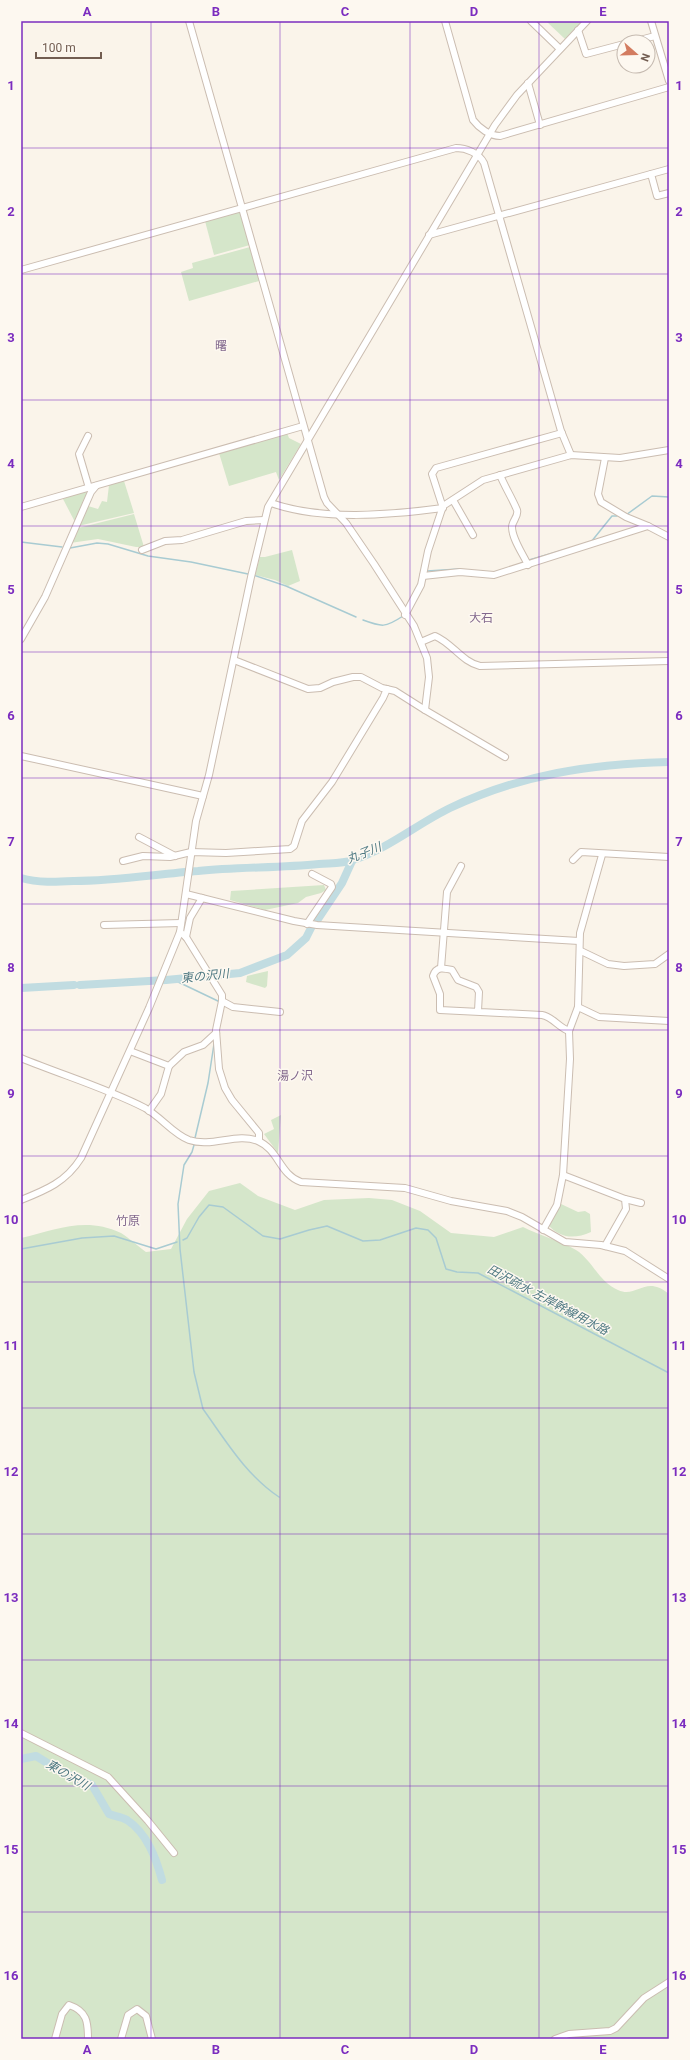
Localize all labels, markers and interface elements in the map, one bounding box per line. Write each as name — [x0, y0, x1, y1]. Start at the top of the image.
text: A — [83, 4, 92, 19]
text: B — [212, 4, 220, 19]
text: C — [341, 4, 350, 19]
text: D — [470, 4, 478, 19]
text: E — [599, 4, 607, 19]
scale bar — [36, 34, 101, 60]
north arrow — [616, 34, 656, 74]
text: 100 m — [42, 41, 76, 55]
text: N — [637, 51, 652, 63]
text: 1 — [7, 78, 15, 93]
text: 1 — [675, 78, 683, 93]
text: 2 — [7, 204, 15, 219]
text: 2 — [675, 204, 683, 219]
text: 3 — [7, 330, 15, 345]
text: 3 — [675, 330, 683, 345]
district label: 曙 — [215, 339, 227, 353]
text: 4 — [7, 456, 15, 471]
text: 4 — [675, 456, 683, 471]
text: 5 — [7, 582, 15, 597]
text: 5 — [675, 582, 683, 597]
district label: 大石 — [469, 611, 493, 625]
text: 6 — [7, 708, 15, 723]
text: 6 — [675, 708, 683, 723]
text: 7 — [7, 834, 15, 849]
text: 7 — [675, 834, 683, 849]
water label: 丸子川 — [345, 839, 385, 866]
text: 8 — [7, 960, 15, 975]
text: 8 — [675, 960, 683, 975]
water label: 東の沢川 — [180, 966, 232, 985]
district label: 湯ノ沢 — [277, 1069, 313, 1083]
text: 9 — [7, 1086, 15, 1101]
text: 9 — [675, 1086, 683, 1101]
text: 10 — [4, 1212, 18, 1227]
text: 10 — [672, 1212, 686, 1227]
district label: 竹原 — [116, 1214, 140, 1228]
water label: 田沢疏水 左岸幹線用水路 — [485, 1262, 612, 1338]
text: 11 — [4, 1338, 18, 1353]
text: 11 — [672, 1338, 686, 1353]
text: 12 — [4, 1464, 18, 1479]
text: 12 — [672, 1464, 686, 1479]
text: 13 — [4, 1590, 18, 1605]
text: 13 — [672, 1590, 686, 1605]
text: 14 — [4, 1716, 19, 1731]
text: 14 — [672, 1716, 687, 1731]
water label: 東の沢川 — [44, 1757, 94, 1794]
text: 15 — [4, 1842, 18, 1857]
text: 15 — [672, 1842, 686, 1857]
text: 16 — [4, 1968, 19, 1983]
text: 16 — [672, 1968, 687, 1983]
text: A — [83, 2042, 92, 2057]
text: B — [212, 2042, 220, 2057]
text: C — [341, 2042, 350, 2057]
text: D — [470, 2042, 478, 2057]
text: E — [599, 2042, 607, 2057]

